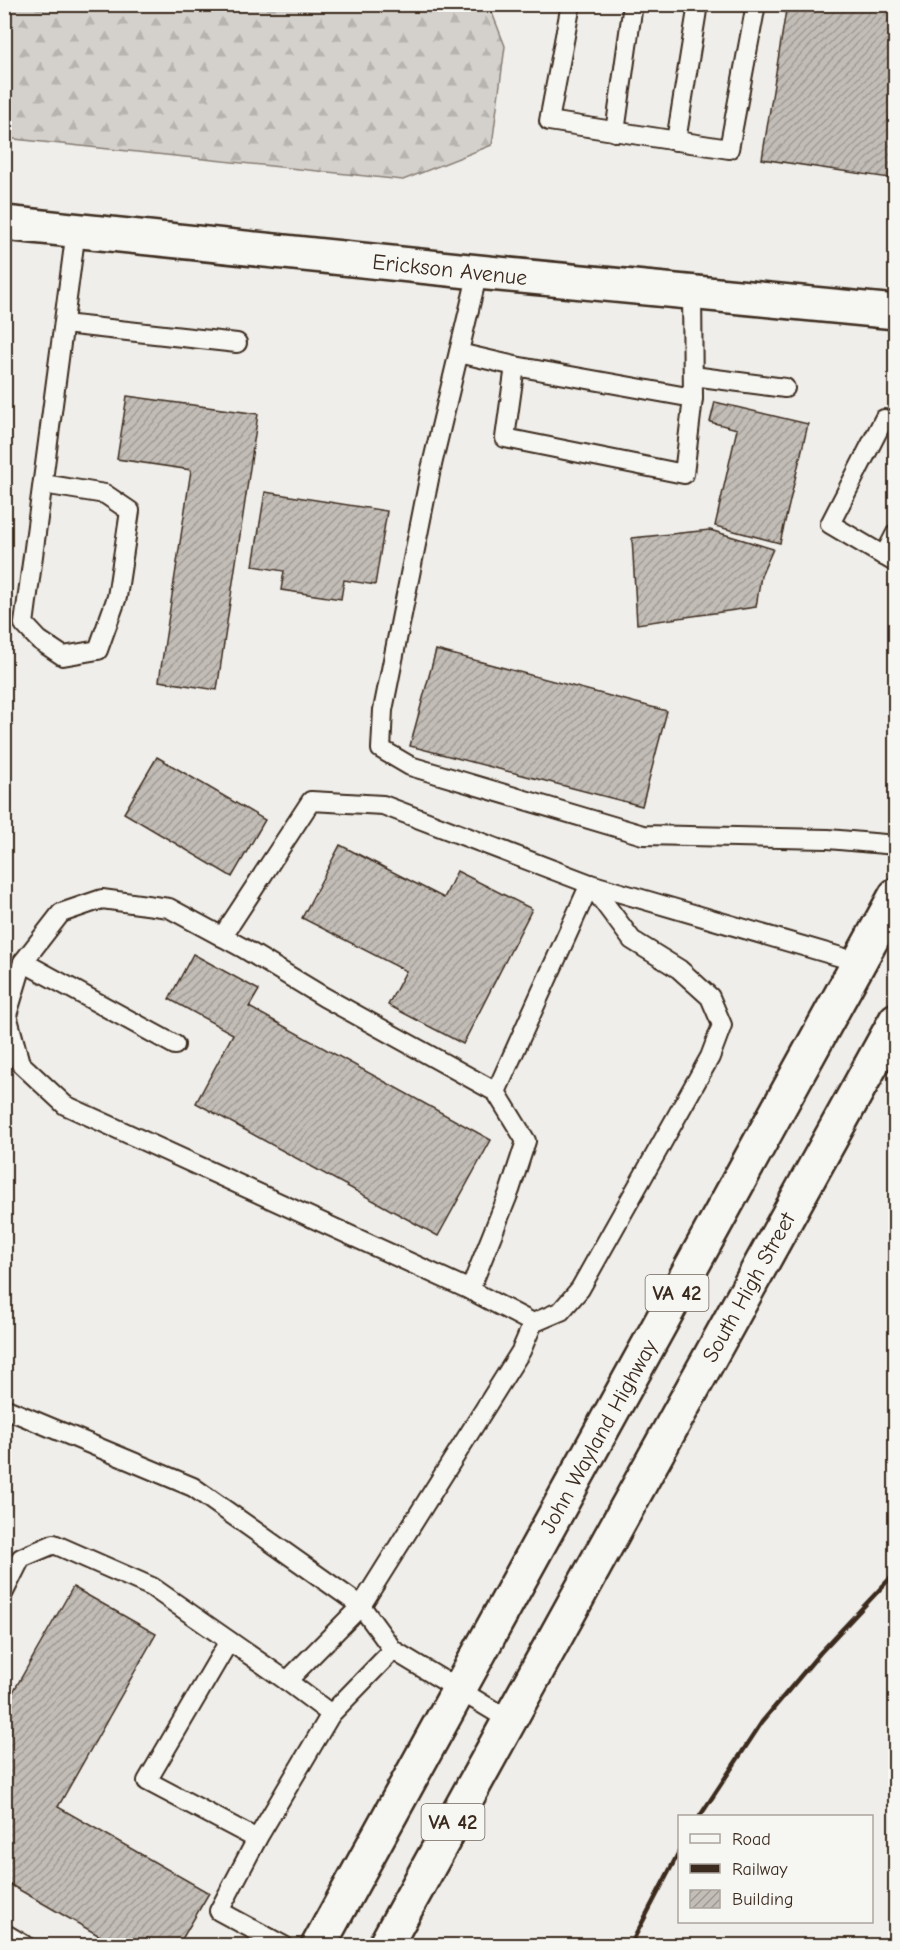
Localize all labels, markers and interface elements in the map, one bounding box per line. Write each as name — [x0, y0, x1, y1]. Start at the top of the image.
street label: Erickson Avenue — [371, 249, 529, 291]
street label: South High Street — [697, 1207, 801, 1367]
road number: VA 42 — [646, 1275, 708, 1311]
street label: John Wayland Highway — [535, 1335, 663, 1538]
road number: VA 42 — [422, 1804, 484, 1840]
legend — [678, 1815, 873, 1923]
text: Road — [732, 1829, 771, 1850]
text: Railway — [732, 1859, 789, 1880]
text: Building — [732, 1889, 794, 1910]

